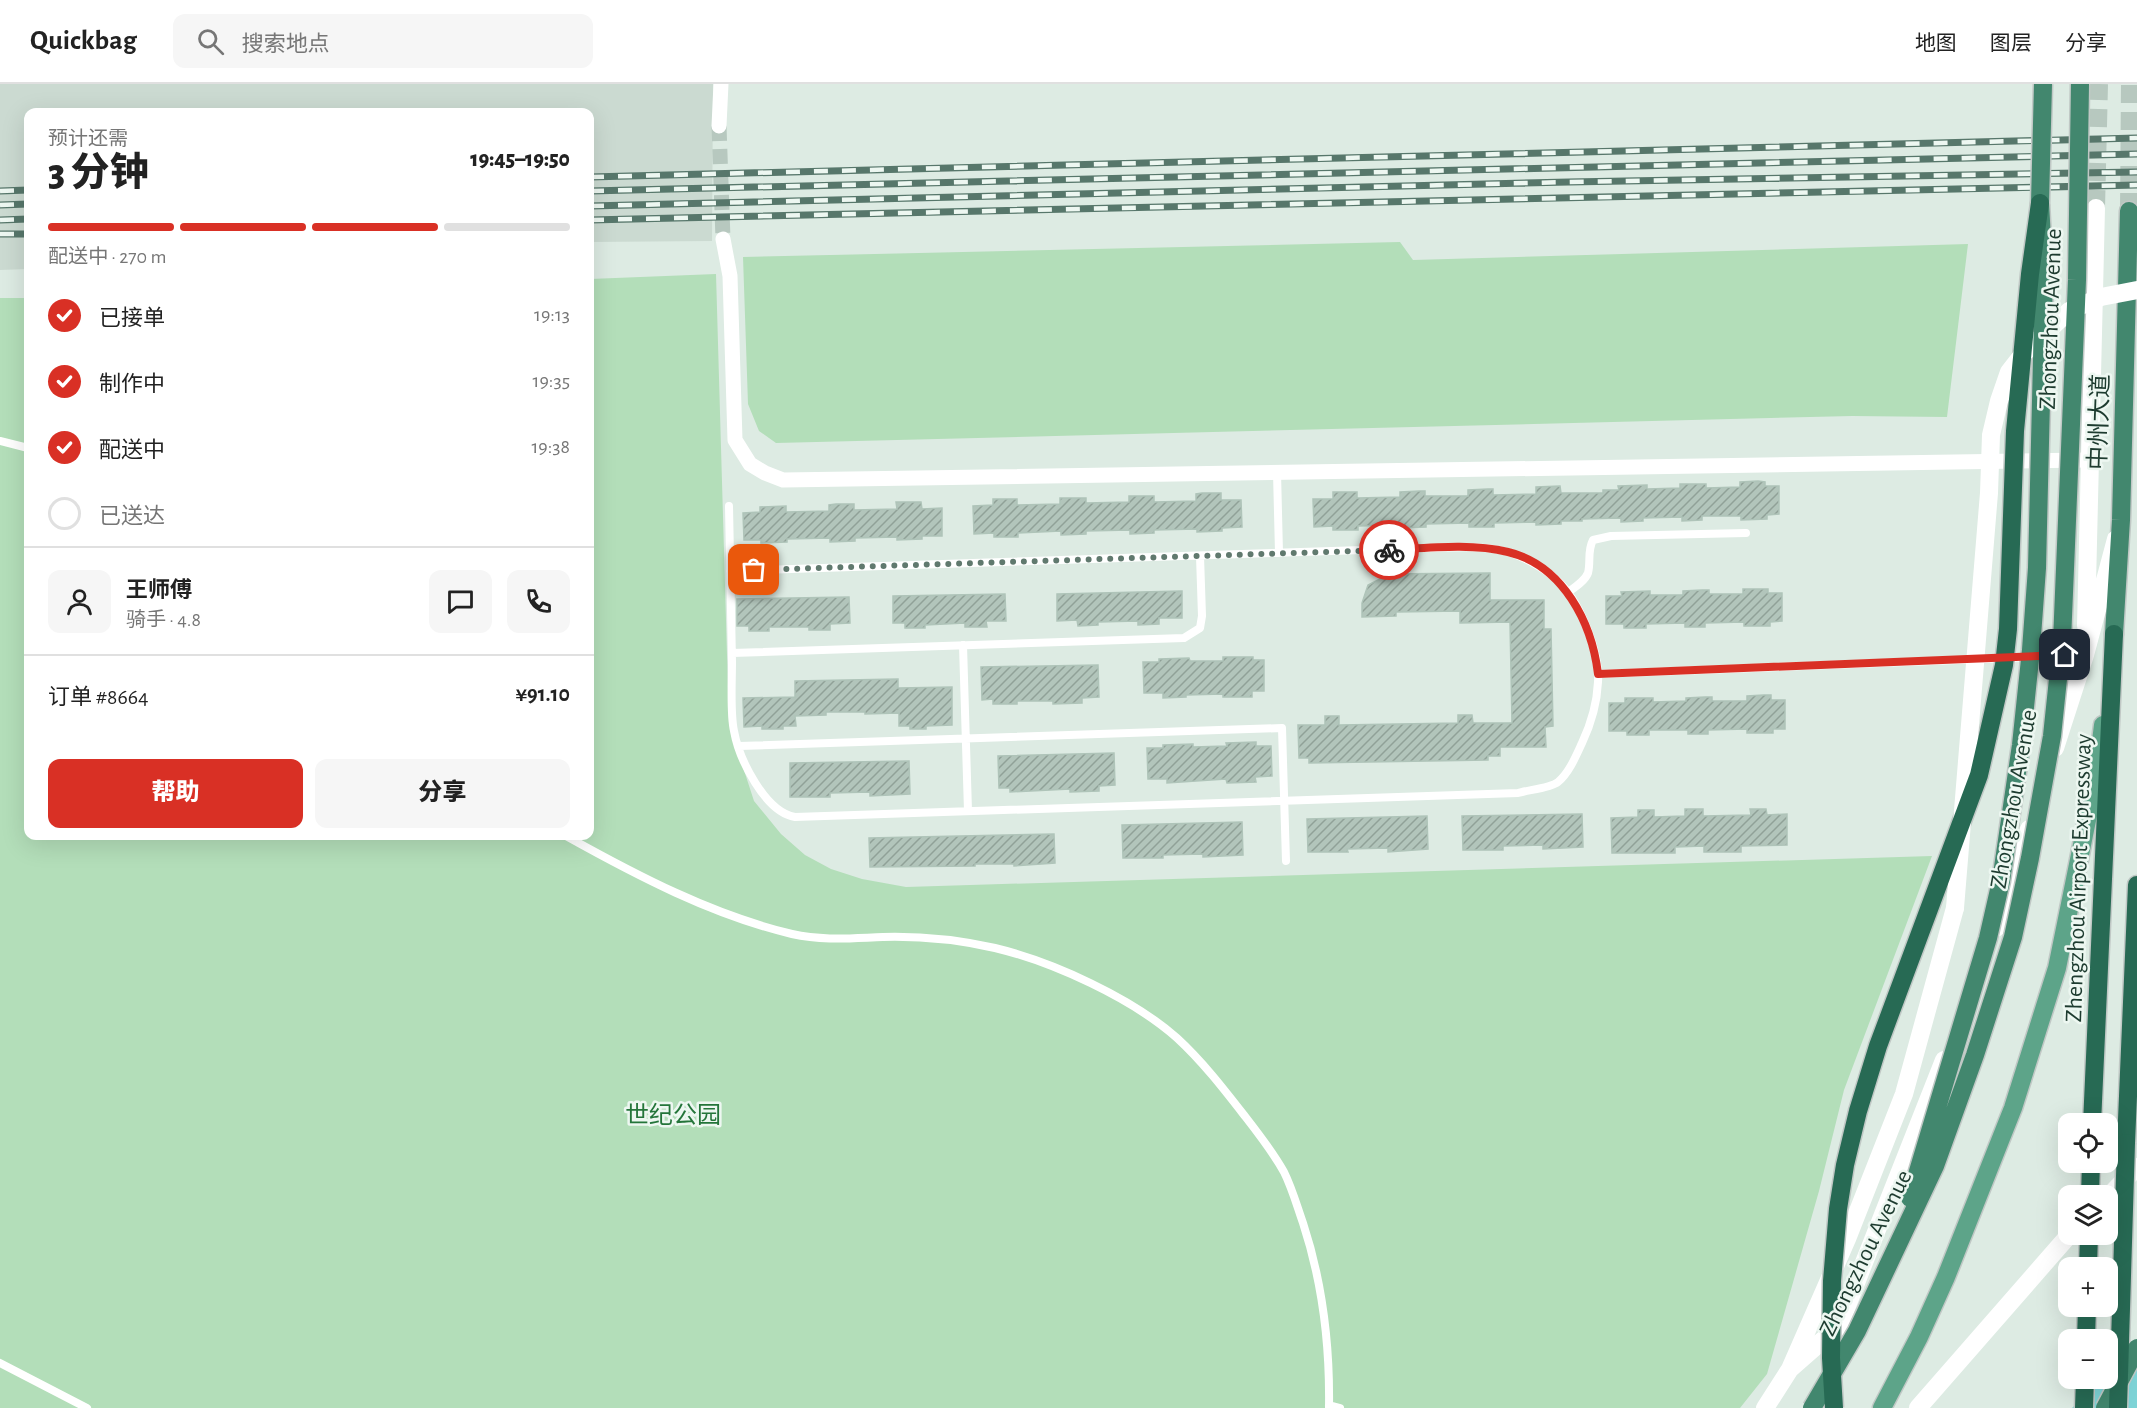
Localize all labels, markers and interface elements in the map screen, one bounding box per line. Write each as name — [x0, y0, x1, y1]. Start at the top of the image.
search box — [173, 14, 593, 68]
icon: search — [194, 25, 227, 58]
text: Quickbag — [30, 27, 137, 55]
text: 搜索地点 — [242, 33, 330, 55]
text: 地图 — [1915, 33, 1957, 54]
text: 图层 — [1990, 33, 2032, 54]
text: 分享 — [2065, 33, 2107, 54]
text: 预计还需 — [48, 129, 128, 149]
text: 19:45–19:50 — [470, 148, 570, 170]
text: 3 分钟 — [48, 154, 149, 193]
street label: Zhongzhou Avenue — [2036, 228, 2066, 410]
text: 配送中 · 270 m — [48, 247, 166, 267]
icon: check — [48, 299, 81, 332]
text: 19:13 — [534, 305, 570, 325]
text: 已接单 — [99, 307, 165, 329]
icon: check — [48, 365, 81, 398]
text: 19:35 — [533, 371, 570, 391]
text: 制作中 — [99, 373, 165, 395]
street label: 中州大道 — [2084, 374, 2114, 470]
icon: check — [48, 431, 81, 464]
text: 19:38 — [531, 437, 570, 457]
text: 配送中 — [99, 439, 165, 461]
text: 已送达 — [99, 505, 165, 527]
courier — [1359, 520, 1419, 580]
icon: bike — [1373, 534, 1406, 567]
pin — [728, 544, 779, 595]
icon: bag — [737, 553, 770, 586]
button: person — [48, 570, 111, 633]
button: chat — [429, 570, 492, 633]
button: phone — [507, 570, 570, 633]
text: 王师傅 — [126, 579, 192, 601]
text: 骑手 · 4.8 — [126, 610, 201, 630]
pin — [2039, 629, 2090, 680]
icon: home — [2048, 638, 2081, 671]
text: ¥91.10 — [515, 683, 570, 705]
text: 订单 #8664 — [48, 686, 149, 708]
street label: Zhongzhou Avenue — [1986, 708, 2042, 890]
street label: Zhengzhou Airport Expressway — [2062, 733, 2096, 1023]
button: 帮助 — [48, 759, 303, 828]
button: 分享 — [315, 759, 570, 828]
park label: 世纪公园 — [625, 1102, 721, 1128]
map controls — [2058, 1113, 2118, 1389]
button: locate — [2058, 1113, 2118, 1173]
street label: Zhongzhou Avenue — [1816, 1166, 1916, 1340]
button: layers — [2058, 1185, 2118, 1245]
button: + — [2058, 1257, 2118, 1317]
button: − — [2058, 1329, 2118, 1389]

